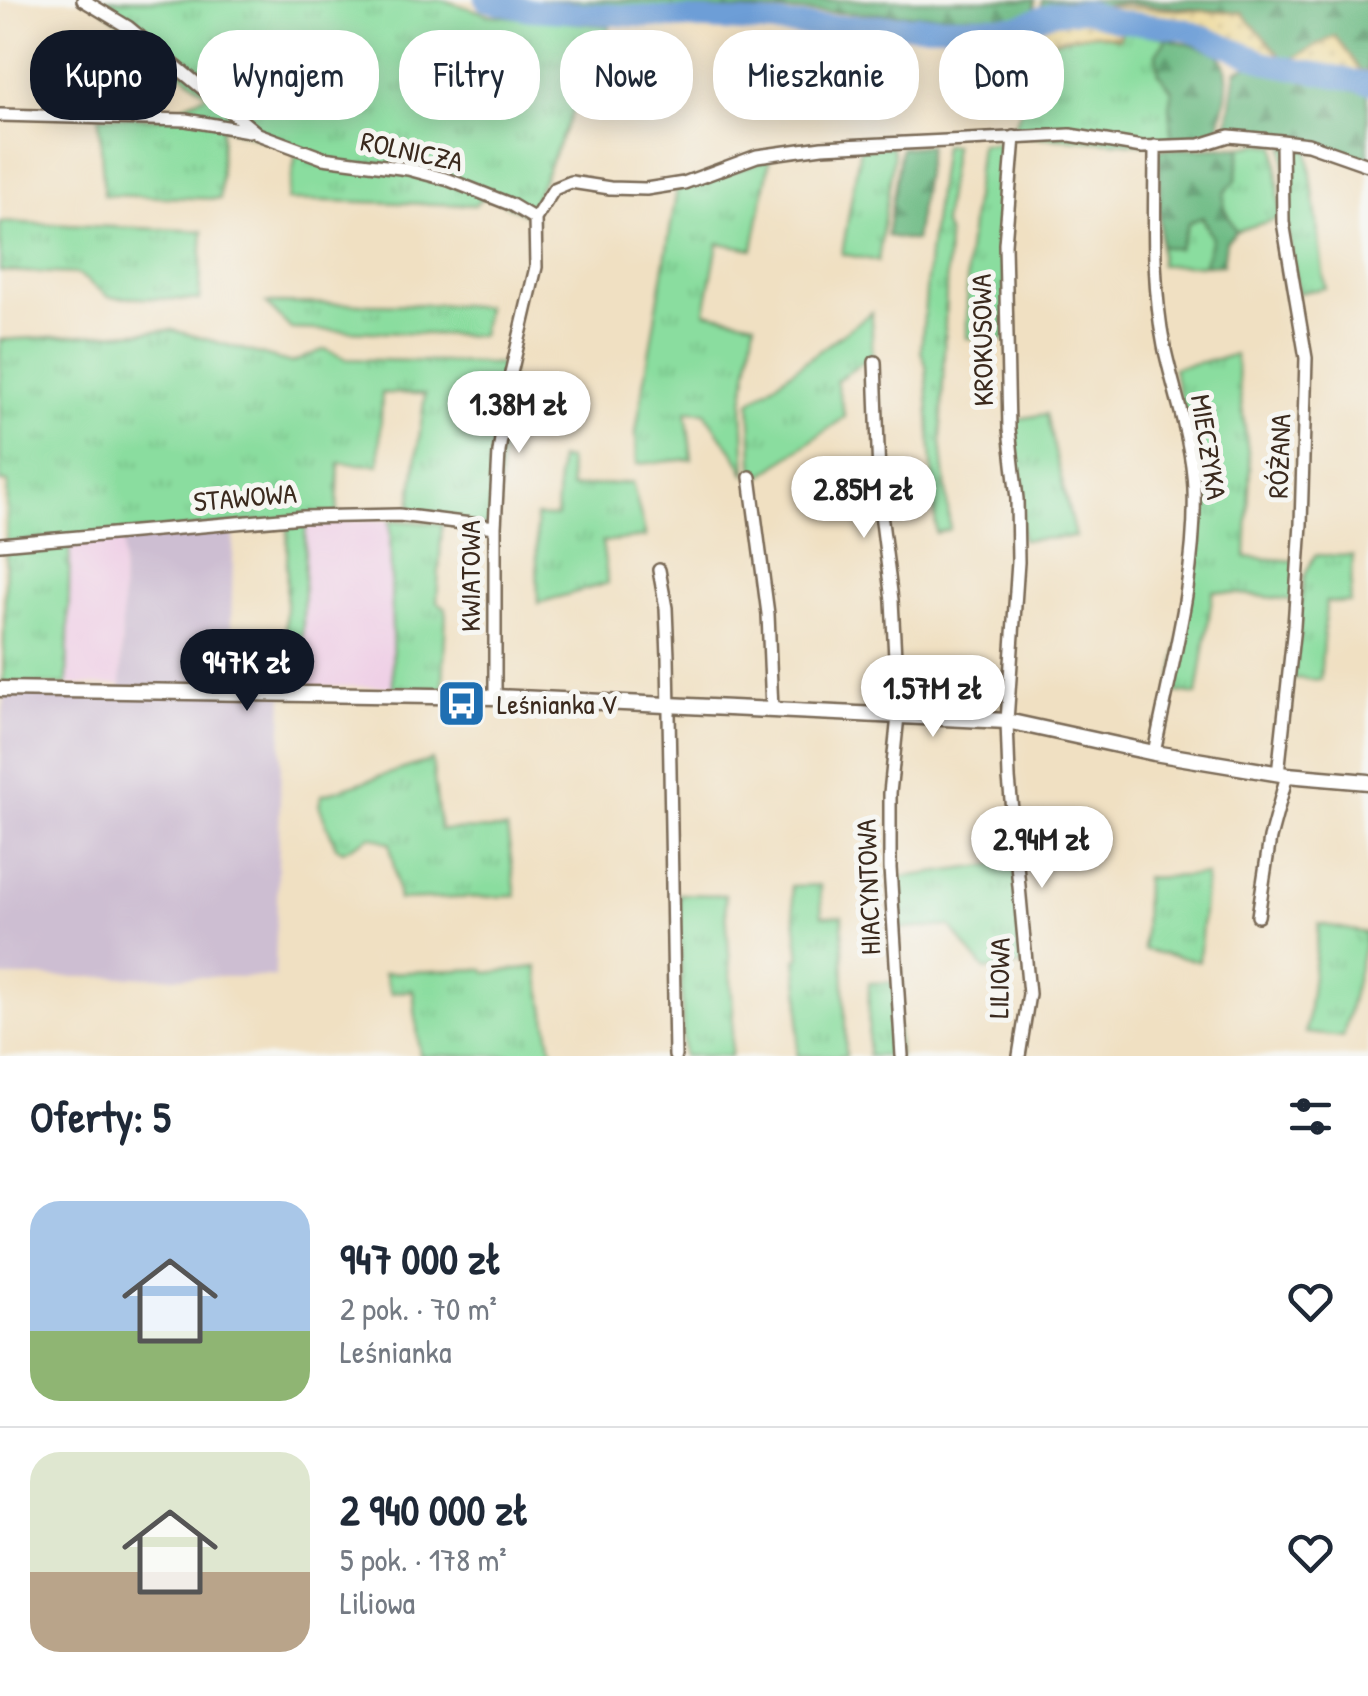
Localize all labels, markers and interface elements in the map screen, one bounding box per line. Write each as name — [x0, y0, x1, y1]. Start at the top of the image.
chip: Kupno — [30, 30, 177, 120]
chip: Wynajem — [197, 30, 379, 120]
chip: Filtry — [399, 30, 540, 120]
chip: Nowe — [560, 30, 693, 120]
chip: Mieszkanie — [713, 30, 919, 120]
chip: Dom — [939, 30, 1064, 120]
street label: ROLNICZA — [357, 122, 467, 180]
street label: KROKUSOWA — [962, 273, 1002, 406]
pin: 1.38M zł — [416, 371, 622, 456]
text: 1.38M zł — [470, 382, 568, 425]
street label: MIECZYKA — [1182, 392, 1236, 503]
street label: RÓŻANA — [1259, 413, 1299, 499]
pin: 2.85M zł — [761, 456, 967, 541]
text: 2.85M zł — [813, 467, 915, 510]
street label: STAWOWA — [192, 474, 298, 520]
street label: KWIATOWA — [451, 520, 489, 632]
pin: 947K zł — [155, 629, 339, 714]
text: 947K zł — [202, 640, 292, 683]
pin: 1.57M zł — [830, 655, 1036, 740]
text: 1.57M zł — [883, 666, 983, 709]
bus stop icon: Leśnianka V — [436, 678, 488, 730]
place label: Leśnianka V — [497, 685, 617, 723]
pin: 2.94M zł — [939, 806, 1145, 891]
text: 2.94M zł — [993, 817, 1091, 860]
street label: HIACYNTOWA — [847, 818, 889, 955]
street label: LILIOWA — [979, 937, 1019, 1019]
text: Oferty: 5 — [30, 1088, 171, 1145]
icon: filters — [1283, 1089, 1338, 1144]
text: 947 000 zł — [340, 1230, 502, 1287]
icon: home — [110, 1241, 230, 1361]
icon: heart — [1283, 1274, 1338, 1329]
text: 2 pok. · 70 m² — [340, 1287, 497, 1330]
text: Leśnianka — [340, 1330, 451, 1373]
text: 2 940 000 zł — [340, 1481, 529, 1538]
icon: home — [110, 1492, 230, 1612]
icon: heart — [1283, 1525, 1338, 1580]
text: 5 pok. · 178 m² — [340, 1538, 507, 1581]
text: Liliowa — [340, 1581, 415, 1624]

